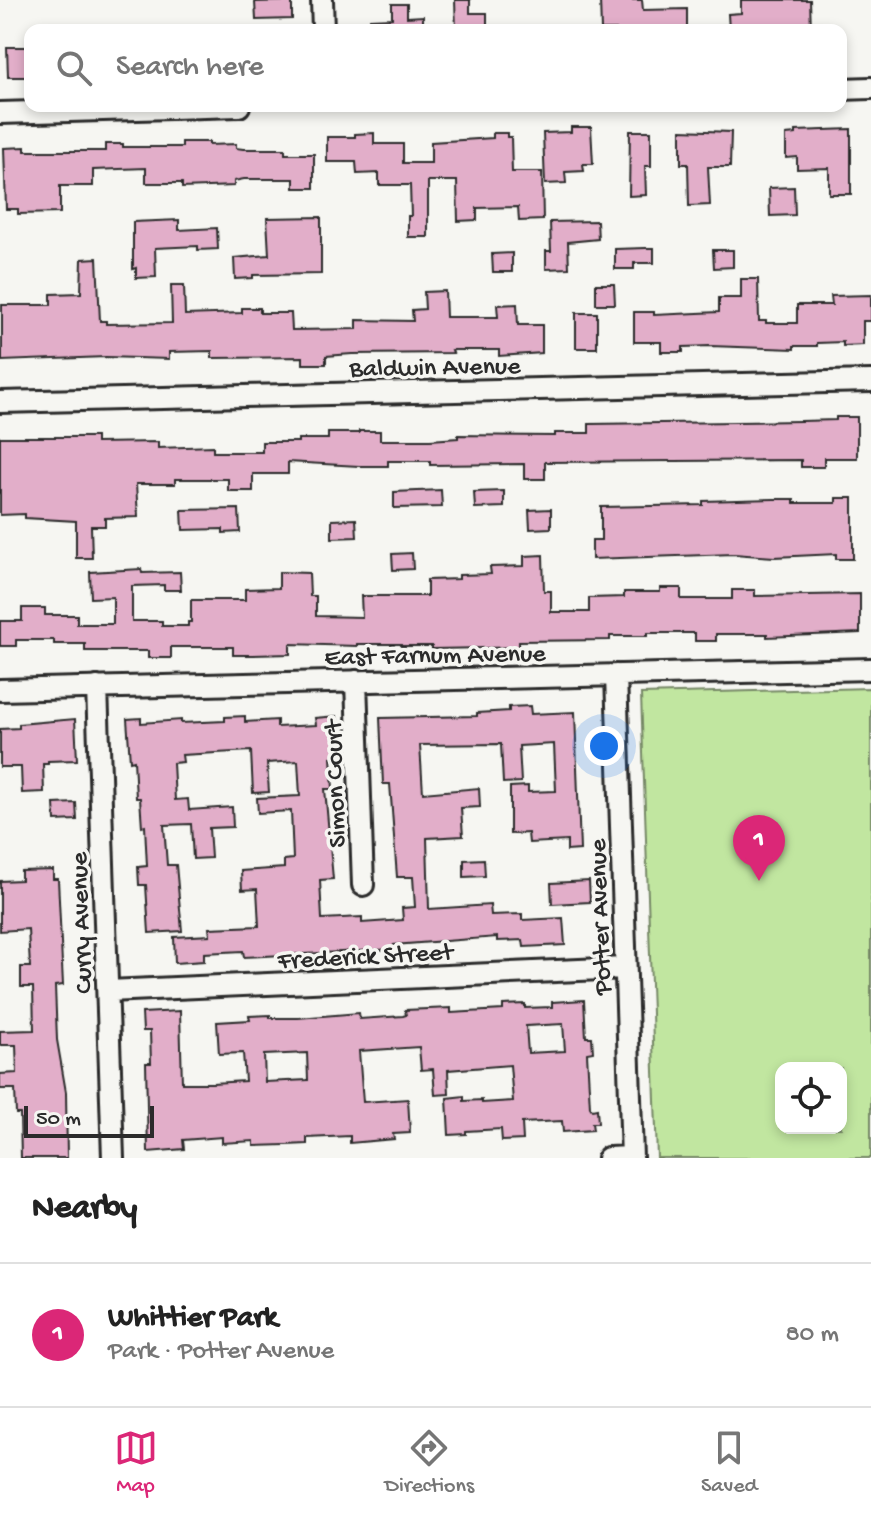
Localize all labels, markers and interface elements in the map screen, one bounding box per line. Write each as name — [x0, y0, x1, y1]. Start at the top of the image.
search box — [24, 24, 847, 112]
icon: search — [52, 46, 96, 90]
text: Search here — [116, 51, 264, 86]
street label: Baldwin Avenue — [348, 352, 522, 387]
street label: East Farnum Avenue — [324, 640, 547, 675]
street label: Simon Court — [320, 717, 355, 848]
your location — [584, 726, 624, 766]
pin: 1 — [733, 815, 785, 881]
street label: Potter Avenue — [584, 838, 621, 996]
street label: Curry Avenue — [66, 851, 101, 994]
street label: Frederick Street — [276, 938, 456, 979]
map controls — [775, 1062, 847, 1134]
button: locate — [775, 1062, 847, 1134]
scale bar — [24, 1102, 154, 1138]
text: 50 m — [36, 1107, 81, 1133]
text: Nearby — [32, 1190, 137, 1230]
text: Whittier Park — [108, 1302, 278, 1337]
text: 1 — [53, 1320, 63, 1351]
text: 80 m — [785, 1320, 839, 1351]
text: Park · Potter Avenue — [108, 1337, 334, 1368]
tab: Map — [114, 1426, 158, 1500]
tab: Directions — [385, 1426, 474, 1500]
tab: Saved — [701, 1426, 757, 1500]

